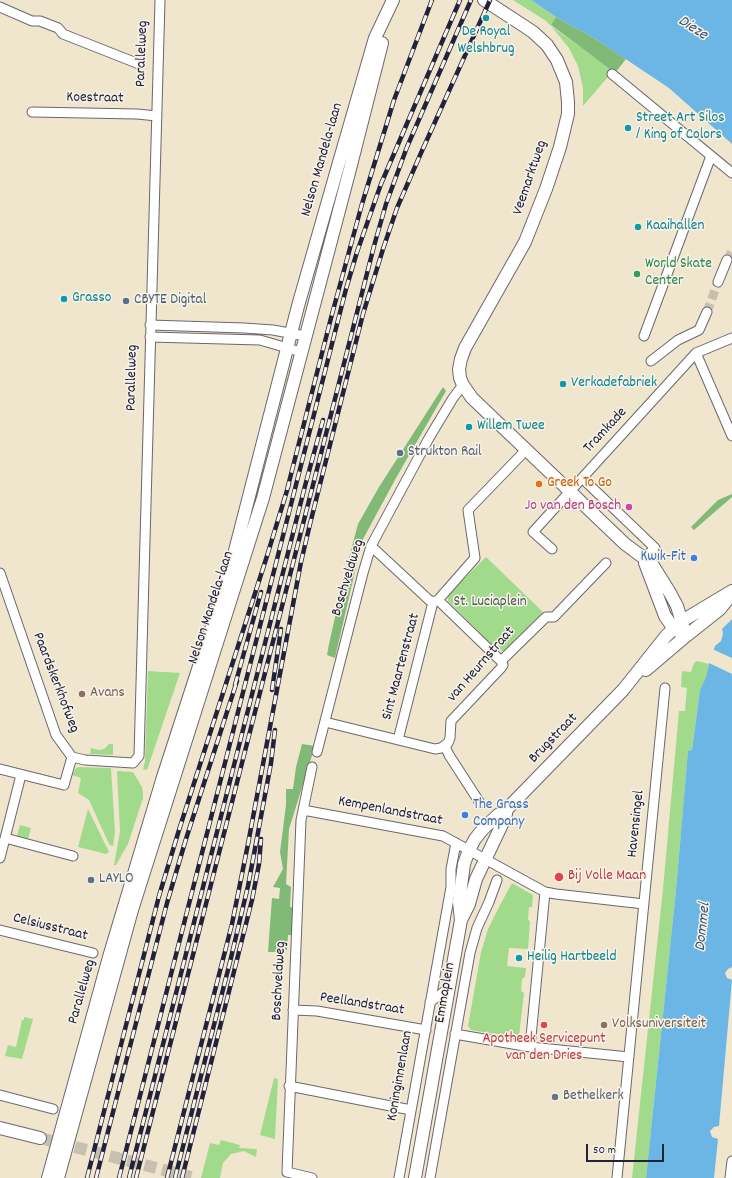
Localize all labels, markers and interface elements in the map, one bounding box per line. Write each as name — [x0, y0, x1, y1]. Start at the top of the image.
water label: Dieze — [674, 12, 710, 46]
marker: De Royal Welshbrug — [481, 13, 491, 23]
street label: Parallelweg — [133, 20, 153, 88]
place label: De Royal Welshbrug — [457, 24, 515, 59]
street label: Koestraat — [66, 90, 124, 108]
street label: Nelson Mandela-laan — [298, 101, 348, 219]
place label: Street Art Silos / King of Colors — [636, 110, 725, 145]
marker: Street Art Silos / King of Colors — [623, 123, 633, 133]
street label: Veemarktweg — [510, 138, 552, 218]
place label: Kaaihallen — [646, 218, 704, 236]
marker: Kaaihallen — [633, 222, 643, 232]
place label: World Skate Center — [645, 256, 712, 291]
marker: World Skate Center — [632, 269, 642, 279]
place label: Grasso — [72, 290, 111, 308]
place label: CBYTE Digital — [134, 292, 206, 310]
marker: Grasso — [59, 294, 69, 304]
marker: CBYTE Digital — [121, 296, 131, 306]
street label: Parallelweg — [123, 345, 143, 411]
place label: Verkadefabriek — [571, 375, 657, 393]
marker: Verkadefabriek — [558, 379, 568, 389]
street label: Tramkade — [580, 404, 632, 458]
place label: Willem Twee — [477, 418, 545, 436]
marker: Willem Twee — [464, 422, 474, 432]
place label: Strukton Rail — [408, 444, 482, 462]
marker: Strukton Rail — [395, 448, 405, 458]
place label: Greek To Go — [547, 475, 612, 493]
marker: Greek To Go — [534, 479, 544, 489]
place label: Jo van den Bosch — [525, 498, 621, 516]
marker: Jo van den Bosch — [624, 502, 634, 512]
street label: Boschveldweg — [329, 537, 369, 619]
street label: Nelson Mandela-laan — [185, 549, 239, 667]
place label: Kwik-Fit — [640, 549, 686, 567]
marker: Kwik-Fit — [689, 553, 699, 563]
park label: St. Luciaplein — [453, 594, 527, 612]
street label: Sint Maartenstraat — [379, 612, 425, 722]
street label: van Heurnstraat — [444, 624, 520, 706]
street label: Paardskerkhofweg — [28, 630, 82, 736]
place label: Avans — [90, 685, 125, 703]
marker: Avans — [77, 689, 87, 699]
street label: Brugstraat — [526, 710, 582, 768]
street label: Havensingel — [625, 790, 649, 858]
street label: Kempenlandstraat — [336, 793, 444, 831]
place label: The Grass Company — [473, 797, 529, 832]
marker: The Grass Company — [460, 810, 470, 820]
place label: Bij Volle Maan — [568, 868, 646, 886]
place label: LAYLO — [99, 871, 134, 889]
marker: Bij Volle Maan — [553, 871, 565, 883]
marker: LAYLO — [86, 875, 96, 885]
water label: Dommel — [692, 902, 716, 952]
street label: Celsiusstraat — [11, 910, 89, 946]
street label: Boschveldweg — [269, 941, 291, 1021]
place label: Heilig Hartbeeld — [527, 949, 616, 967]
marker: Heilig Hartbeeld — [514, 953, 524, 963]
street label: Parallelweg — [65, 958, 101, 1026]
street label: Emmaplein — [432, 961, 460, 1025]
street label: Peellandstraat — [319, 989, 405, 1021]
place label: Volksuniversiteit — [612, 1016, 706, 1034]
marker: Apotheek Servicepunt van den Dries — [539, 1020, 549, 1030]
marker: Volksuniversiteit — [599, 1020, 609, 1030]
street label: Koninginnenlaan — [384, 1029, 418, 1123]
place label: Apotheek Servicepunt van den Dries — [482, 1031, 606, 1066]
place label: Bethelkerk — [563, 1088, 624, 1106]
marker: Bethelkerk — [550, 1092, 560, 1102]
scale bar — [588, 1136, 666, 1162]
text: 50 m — [593, 1142, 616, 1159]

